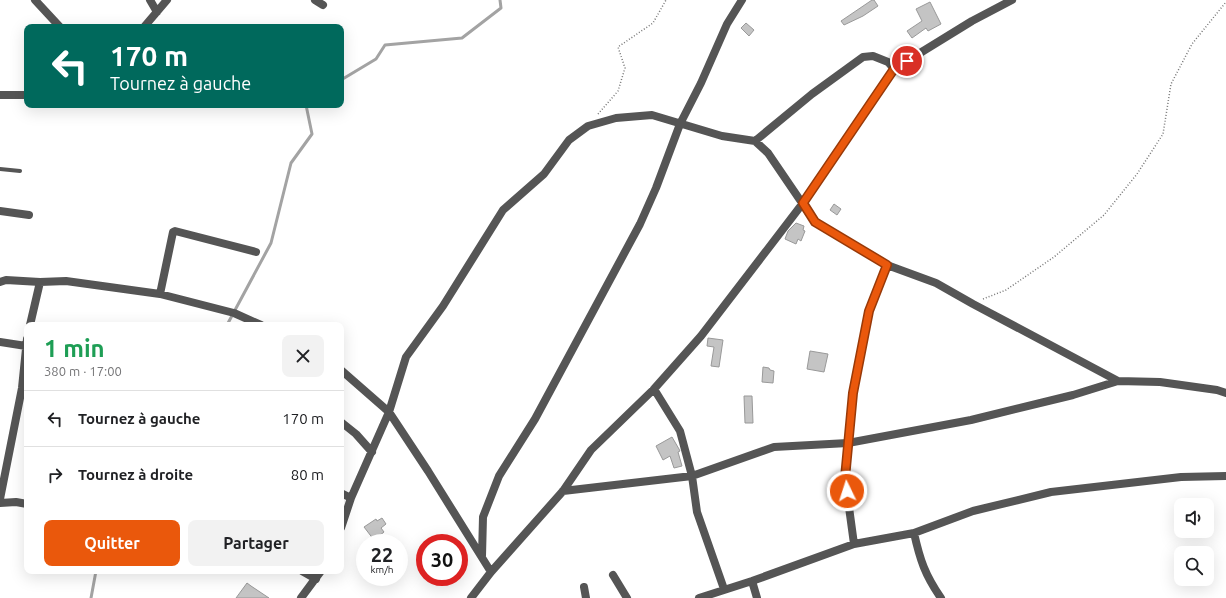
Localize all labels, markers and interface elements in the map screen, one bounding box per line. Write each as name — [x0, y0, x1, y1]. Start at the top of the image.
icon: left — [44, 40, 96, 92]
text: 170 m — [110, 40, 188, 71]
pin — [890, 44, 924, 78]
icon: arrive — [896, 50, 918, 72]
text: Tournez à gauche — [110, 73, 251, 93]
text: 1 min — [44, 335, 105, 362]
button: close — [282, 335, 324, 377]
text: 380 m · 17:00 — [44, 364, 122, 378]
icon: left — [44, 408, 66, 430]
text: Tournez à gauche — [78, 410, 201, 427]
text: 170 m — [282, 410, 324, 427]
icon: right — [44, 464, 66, 486]
text: Tournez à droite — [78, 466, 193, 483]
text: 80 m — [291, 466, 324, 483]
position arrow — [826, 470, 868, 512]
map controls — [1174, 498, 1214, 586]
button: sound — [1174, 498, 1214, 538]
button: Quitter — [44, 520, 180, 566]
button: Partager — [188, 520, 324, 566]
speed limit sign: 30 — [416, 534, 468, 586]
text: 22 — [371, 543, 393, 566]
button: search — [1174, 546, 1214, 586]
text: km/h — [370, 564, 394, 575]

